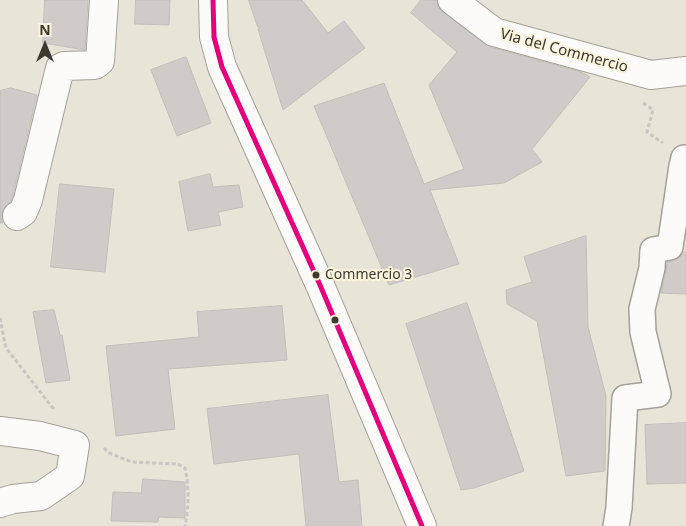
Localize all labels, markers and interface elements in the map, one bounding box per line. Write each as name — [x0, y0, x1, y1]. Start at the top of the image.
north arrow — [20, 20, 70, 70]
text: N — [39, 20, 51, 39]
street label: Via del Commercio — [498, 25, 630, 77]
place label: Commercio 3 — [325, 267, 412, 283]
marker: Commercio 3 — [311, 270, 321, 280]
unlabelled marker — [330, 315, 340, 325]

